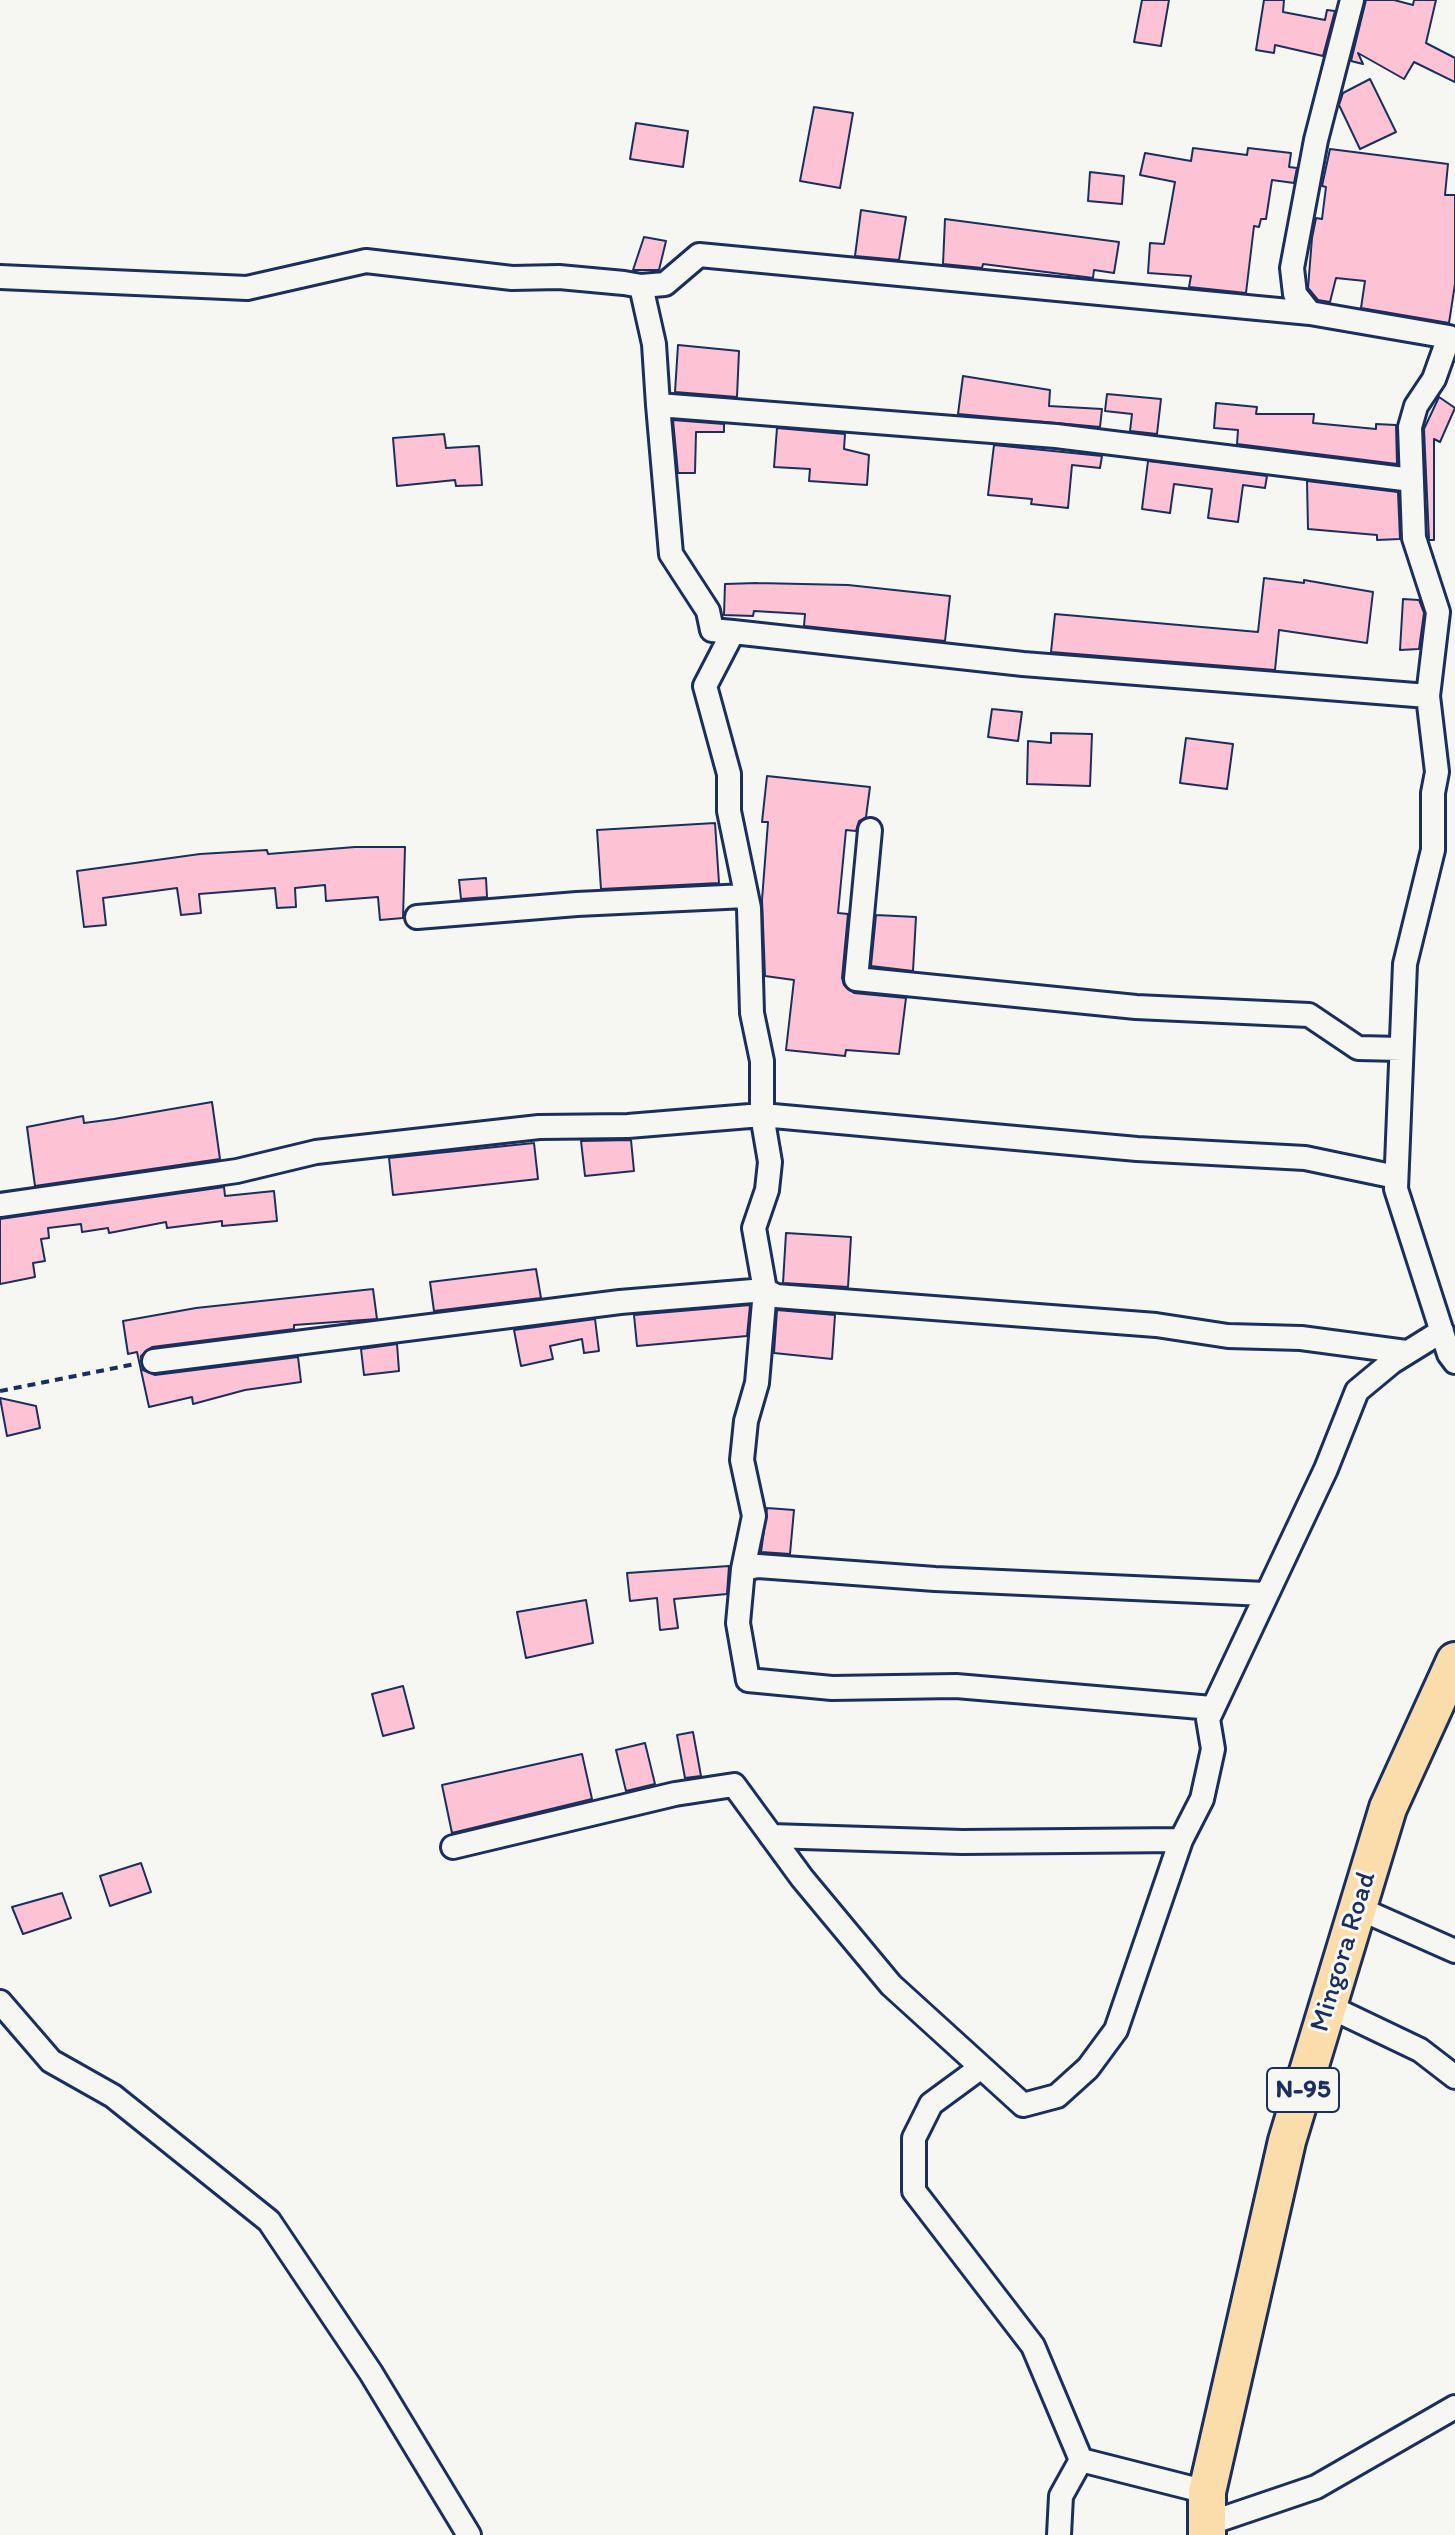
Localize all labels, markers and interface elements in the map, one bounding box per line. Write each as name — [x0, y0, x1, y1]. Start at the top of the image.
street label: Mingora Road — [1304, 1868, 1384, 2036]
road number: N-95 — [1267, 2068, 1339, 2112]

